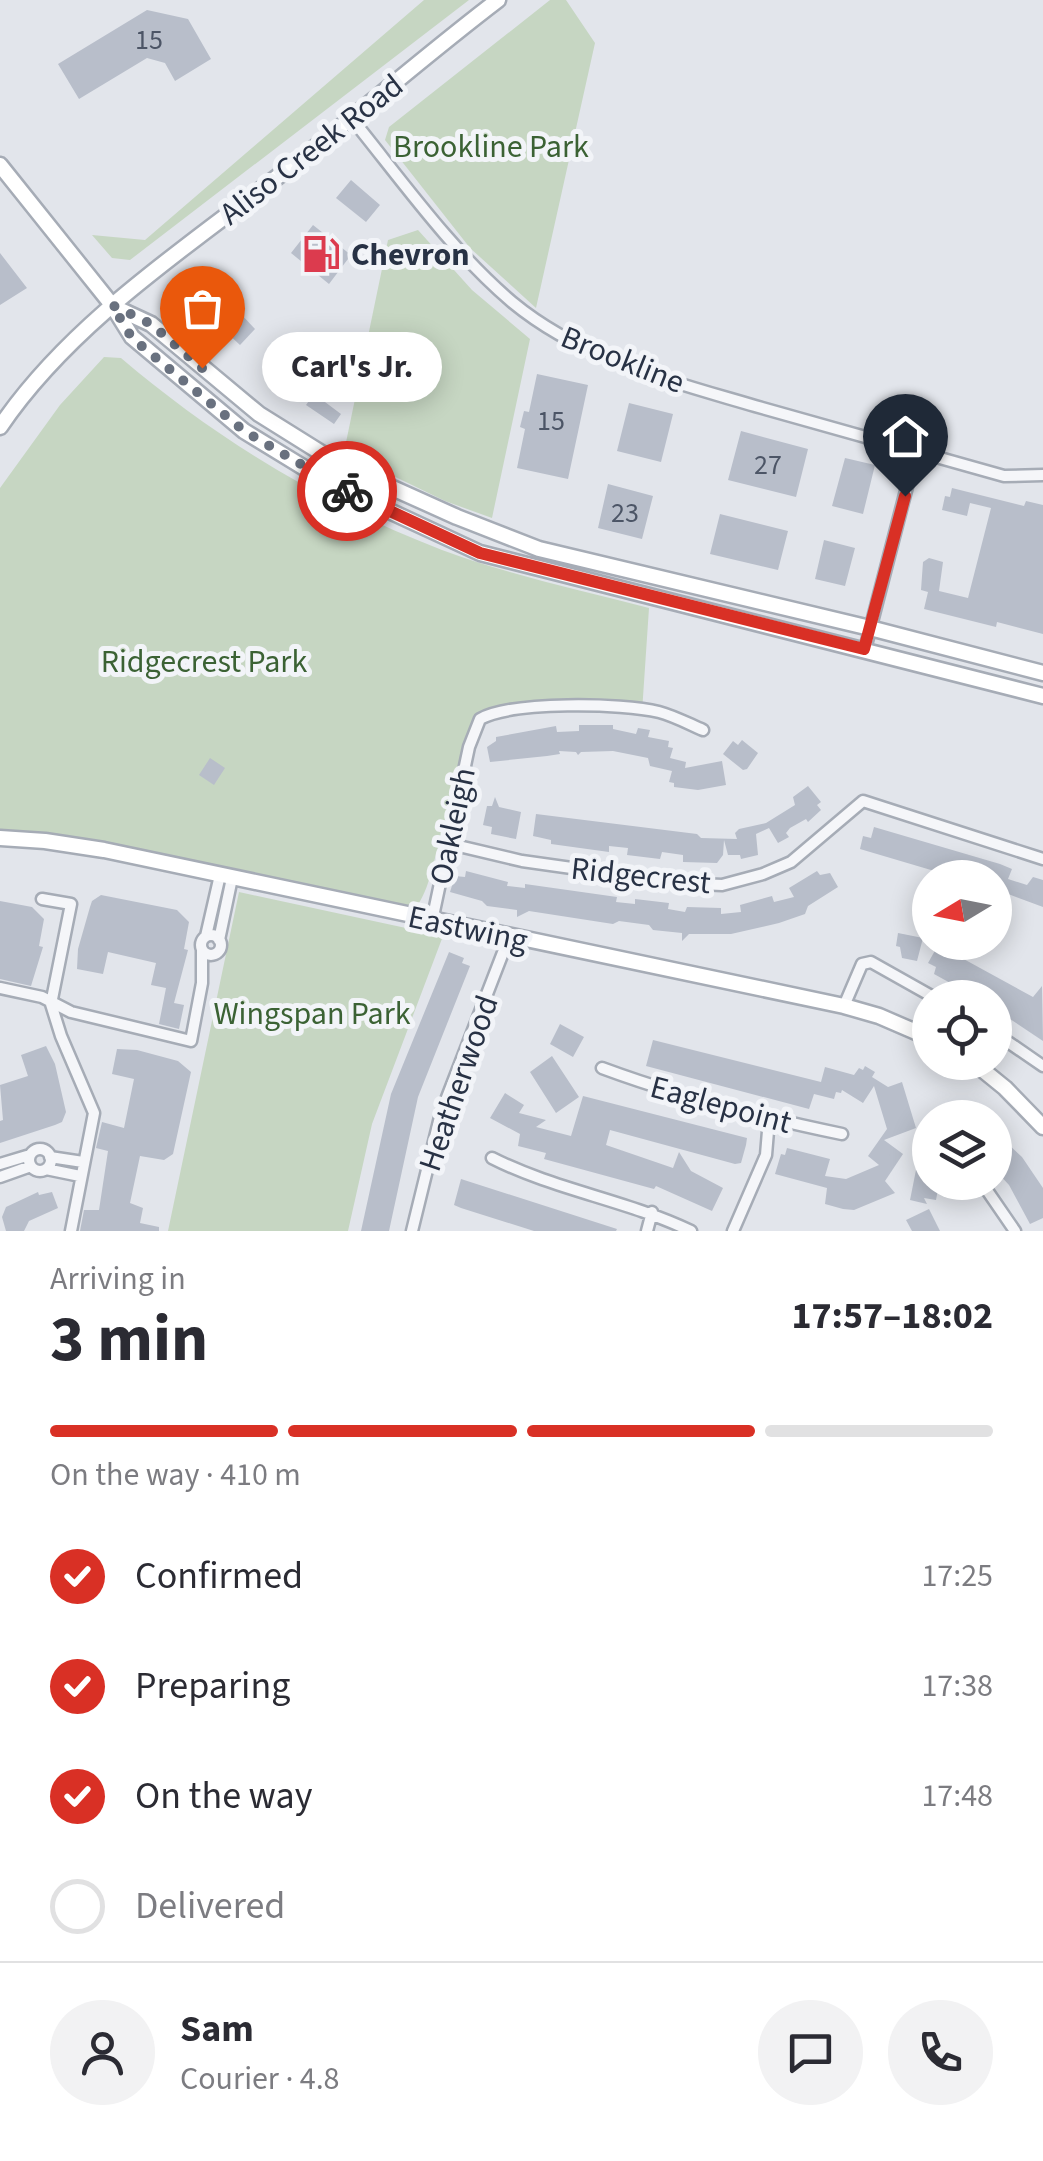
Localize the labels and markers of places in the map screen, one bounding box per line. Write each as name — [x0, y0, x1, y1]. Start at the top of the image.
place label: Chevron — [351, 232, 470, 278]
fuel station icon: Chevron — [300, 233, 342, 275]
pin — [160, 266, 245, 369]
callout: Carl's Jr. — [262, 333, 442, 403]
pin — [863, 394, 948, 497]

